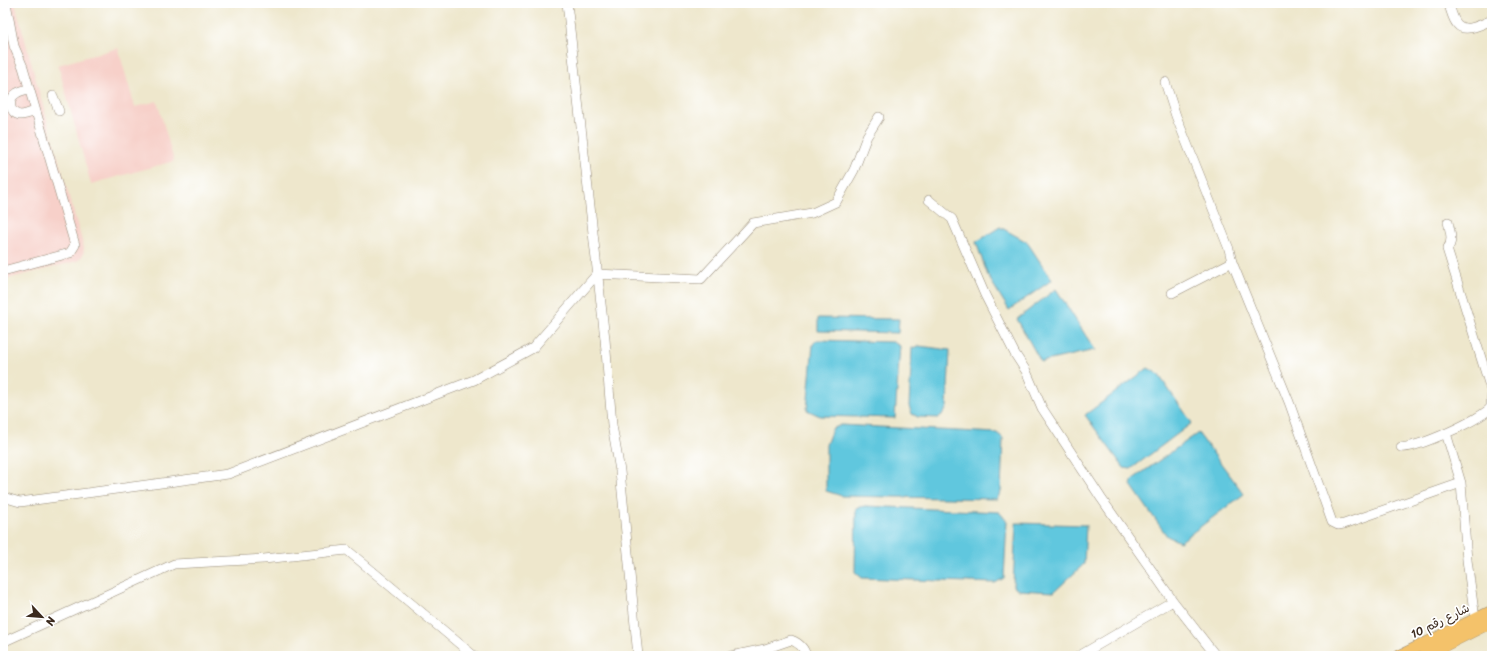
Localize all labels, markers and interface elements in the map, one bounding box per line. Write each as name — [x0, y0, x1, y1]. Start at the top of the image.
north arrow — [22, 597, 62, 637]
street label: شارع رقم 10 — [1407, 597, 1473, 645]
text: N — [40, 613, 61, 629]

